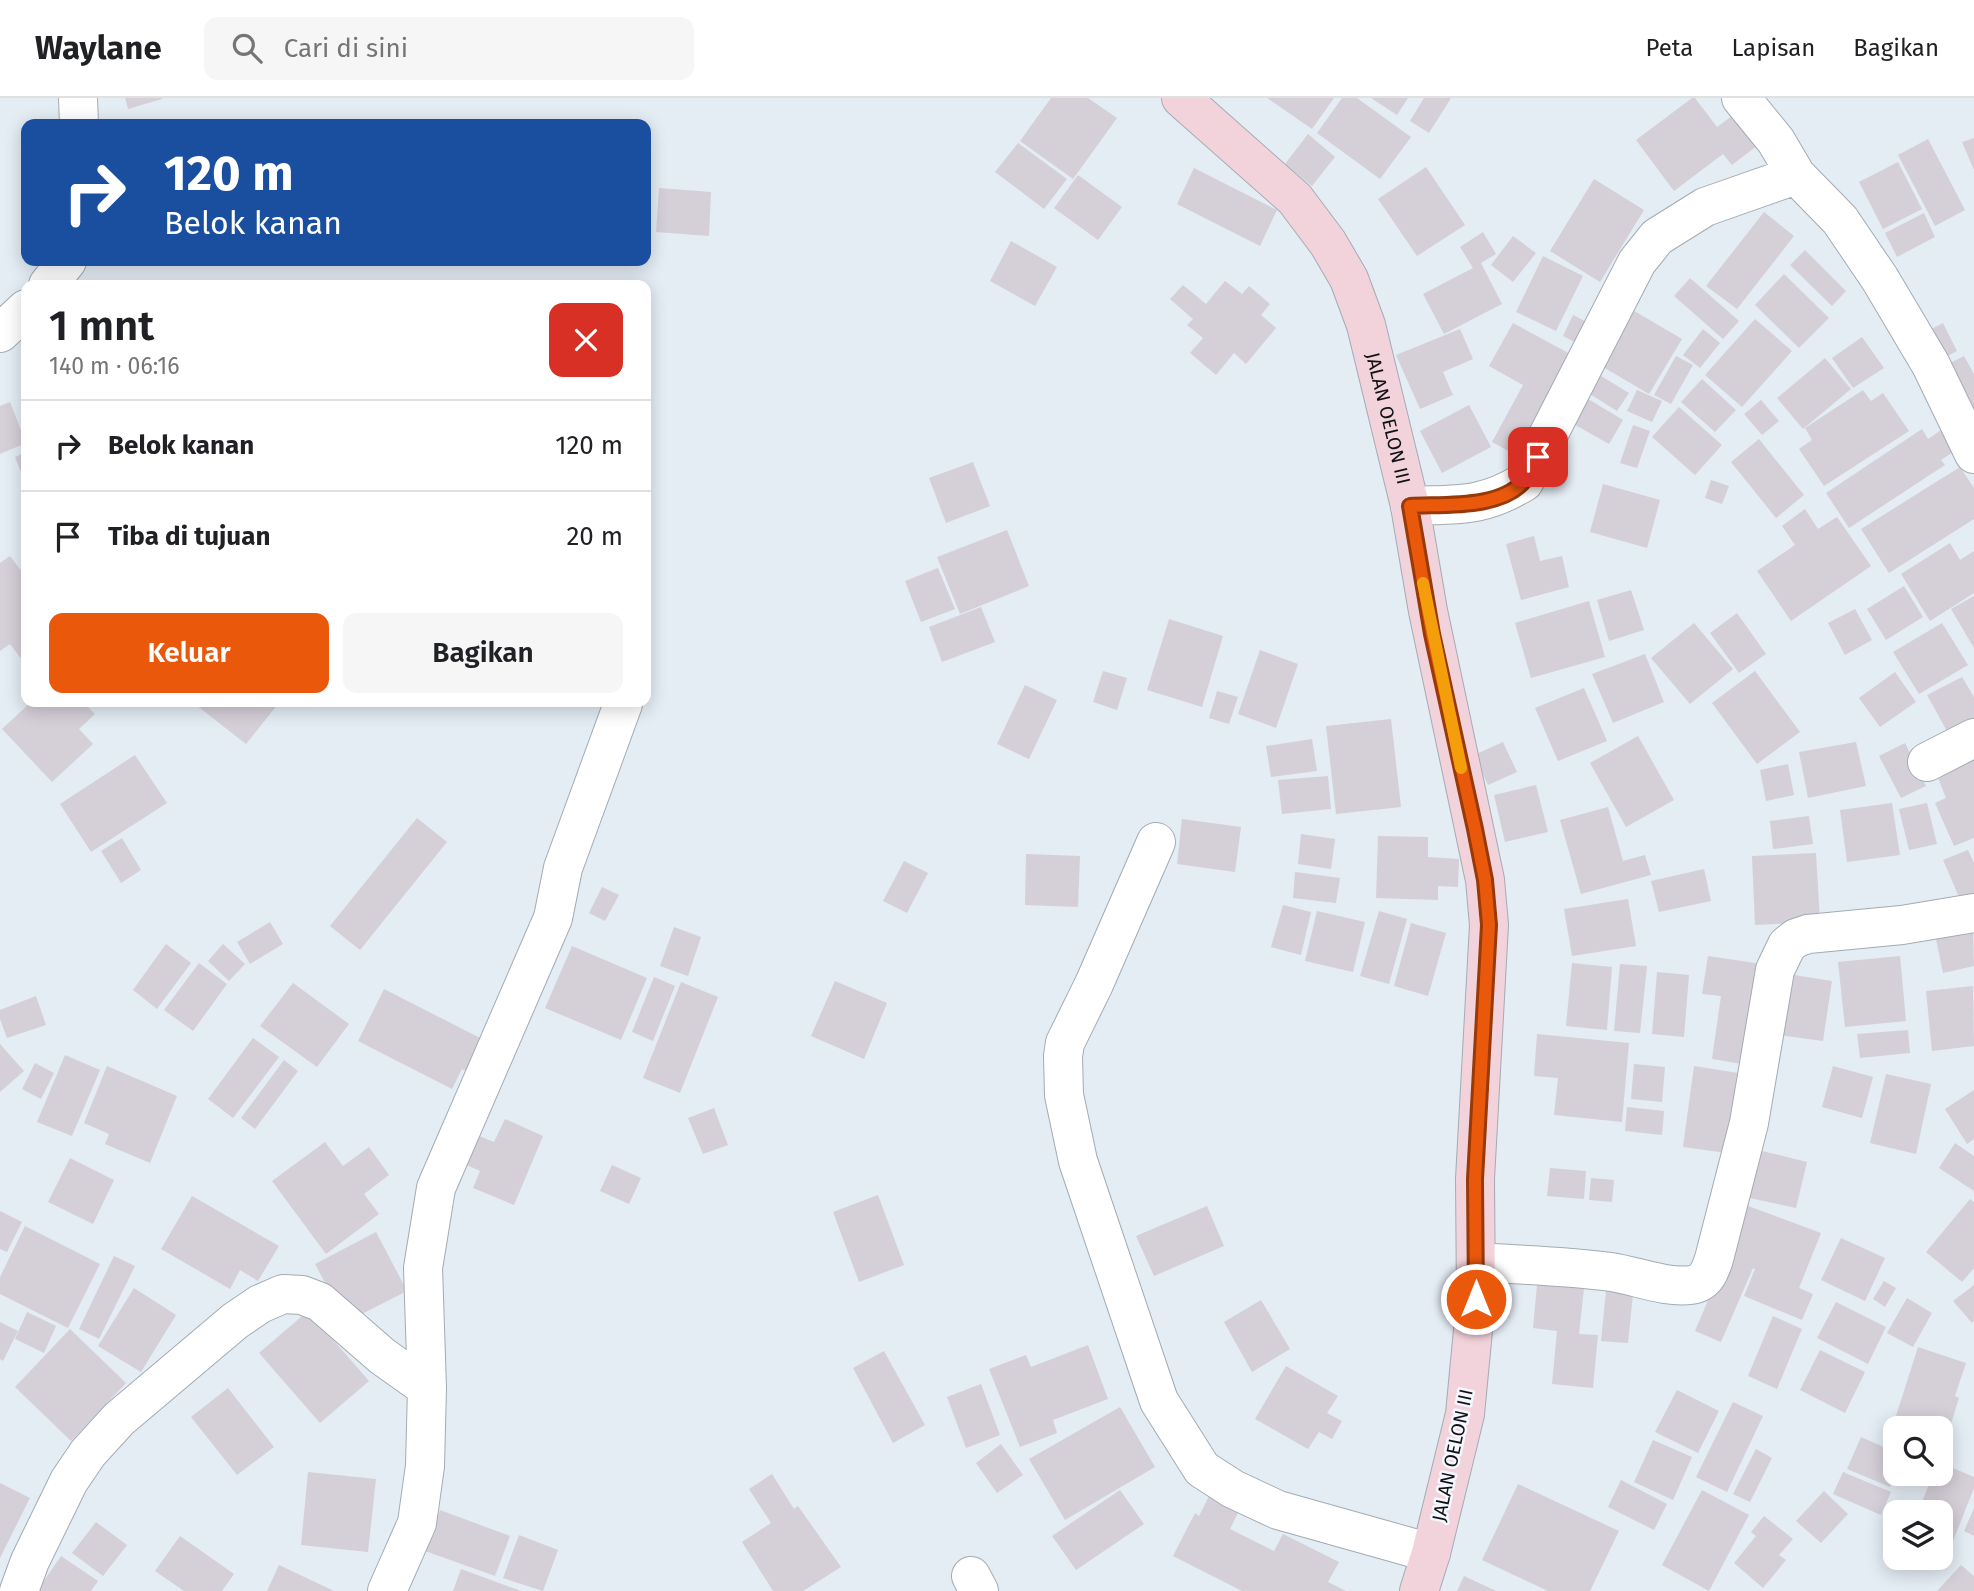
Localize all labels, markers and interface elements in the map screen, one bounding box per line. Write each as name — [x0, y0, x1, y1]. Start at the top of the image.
search box — [204, 17, 694, 80]
text: Waylane — [35, 28, 162, 68]
icon: search — [228, 29, 266, 67]
text: Cari di sini — [284, 33, 408, 64]
text: Peta — [1646, 34, 1693, 62]
text: Lapisan — [1731, 34, 1815, 62]
text: Bagikan — [1853, 34, 1939, 62]
text: 120 m — [164, 144, 294, 203]
icon: right — [49, 147, 140, 238]
text: Belok kanan — [164, 204, 342, 242]
text: 1 mnt — [49, 301, 154, 351]
button: close — [549, 303, 623, 377]
street label: JALAN OELON III — [1361, 350, 1415, 487]
text: 140 m · 06:16 — [49, 352, 179, 380]
icon: right — [49, 427, 87, 465]
pin — [1508, 427, 1568, 487]
text: Belok kanan — [108, 430, 254, 461]
text: 120 m — [555, 430, 623, 461]
icon: arrive — [1519, 438, 1557, 476]
icon: arrive — [49, 518, 87, 556]
text: Tiba di tujuan — [108, 521, 270, 552]
text: 20 m — [566, 521, 623, 552]
button: Keluar — [49, 613, 329, 693]
button: Bagikan — [343, 613, 623, 693]
position arrow — [1439, 1262, 1513, 1336]
street label: JALAN OELON III — [1427, 1387, 1478, 1523]
map controls — [1883, 1416, 1953, 1570]
button: search — [1883, 1416, 1953, 1486]
button: layers — [1883, 1500, 1953, 1570]

